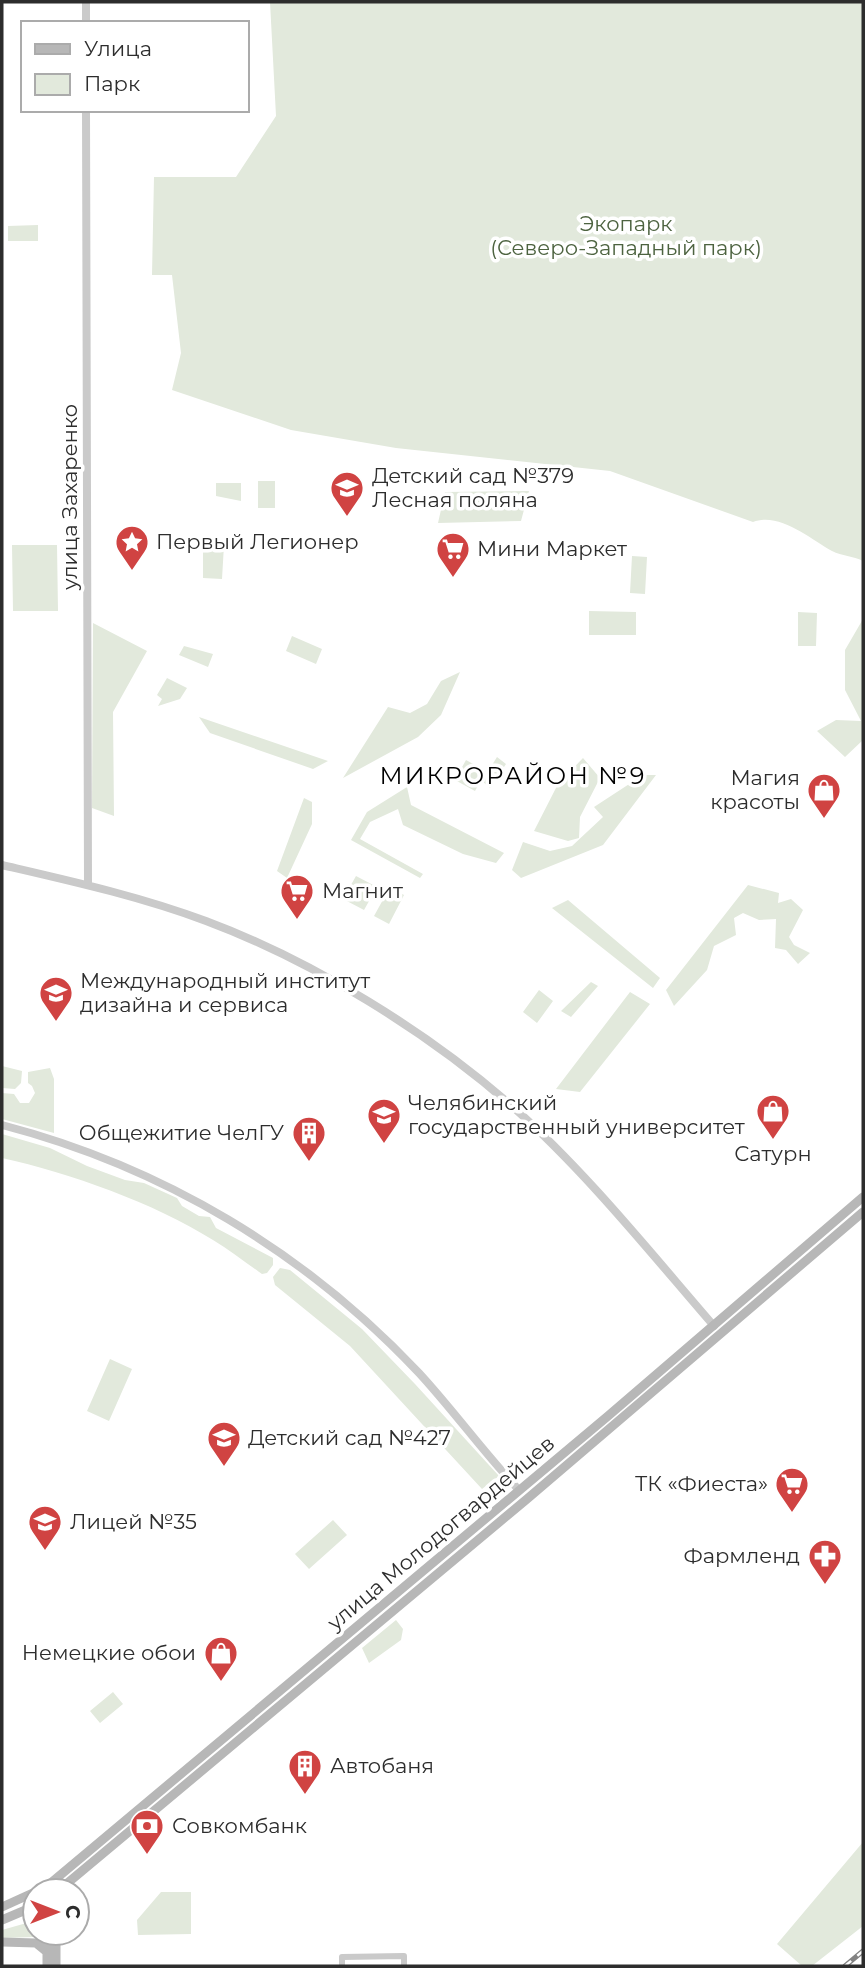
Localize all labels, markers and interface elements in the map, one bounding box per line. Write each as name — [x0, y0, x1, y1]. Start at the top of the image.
legend — [21, 21, 248, 112]
text: Улица — [84, 36, 152, 61]
text: Парк — [84, 71, 140, 96]
park label: Экопарк (Северо-Западный парк) — [490, 211, 762, 260]
street label: улица Захаренко — [57, 404, 82, 591]
place label: Детский сад №379 Лесная поляна — [372, 463, 574, 512]
school or university icon: Детский сад №379 Лесная поляна — [328, 469, 366, 518]
place icon: Первый Легионер — [113, 523, 151, 572]
place label: Первый Легионер — [156, 529, 359, 554]
supermarket icon: Мини Маркет — [434, 530, 472, 579]
place label: Мини Маркет — [477, 536, 627, 561]
district label: МИКРОРАЙОН №9 — [380, 761, 646, 790]
place label: Магия красоты — [710, 765, 800, 814]
shop icon: Магия красоты — [805, 771, 843, 820]
supermarket icon: Магнит — [278, 872, 316, 921]
place label: Магнит — [322, 878, 403, 903]
place label: Международный институт дизайна и сервиса — [80, 968, 370, 1017]
school or university icon: Международный институт дизайна и сервиса — [37, 974, 75, 1023]
place label: Челябинский государственный университет — [408, 1090, 745, 1139]
shop icon: Сатурн — [754, 1092, 792, 1141]
school or university icon: Челябинский государственный университет — [365, 1096, 403, 1145]
building icon: Общежитие ЧелГУ — [290, 1114, 328, 1163]
place label: Общежитие ЧелГУ — [79, 1120, 285, 1145]
place label: Сатурн — [734, 1141, 812, 1166]
school or university icon: Детский сад №427 — [205, 1419, 243, 1468]
place label: Детский сад №427 — [248, 1425, 451, 1450]
street label: улица Молодогвардейцев — [321, 1430, 559, 1636]
supermarket icon: ТК «Фиеста» — [773, 1465, 811, 1514]
place label: ТК «Фиеста» — [635, 1471, 768, 1496]
school or university icon: Лицей №35 — [26, 1503, 64, 1552]
place label: Лицей №35 — [70, 1509, 197, 1534]
pharmacy icon: Фармленд — [806, 1537, 844, 1586]
place label: Фармленд — [683, 1543, 800, 1568]
shop icon: Немецкие обои — [202, 1634, 240, 1683]
place label: Немецкие обои — [22, 1640, 196, 1665]
building icon: Автобаня — [286, 1747, 324, 1796]
place label: Автобаня — [330, 1753, 434, 1778]
bank icon: Совкомбанк — [128, 1807, 166, 1856]
place label: Совкомбанк — [172, 1813, 307, 1838]
north arrow — [21, 1877, 91, 1947]
text: С — [61, 1905, 84, 1919]

